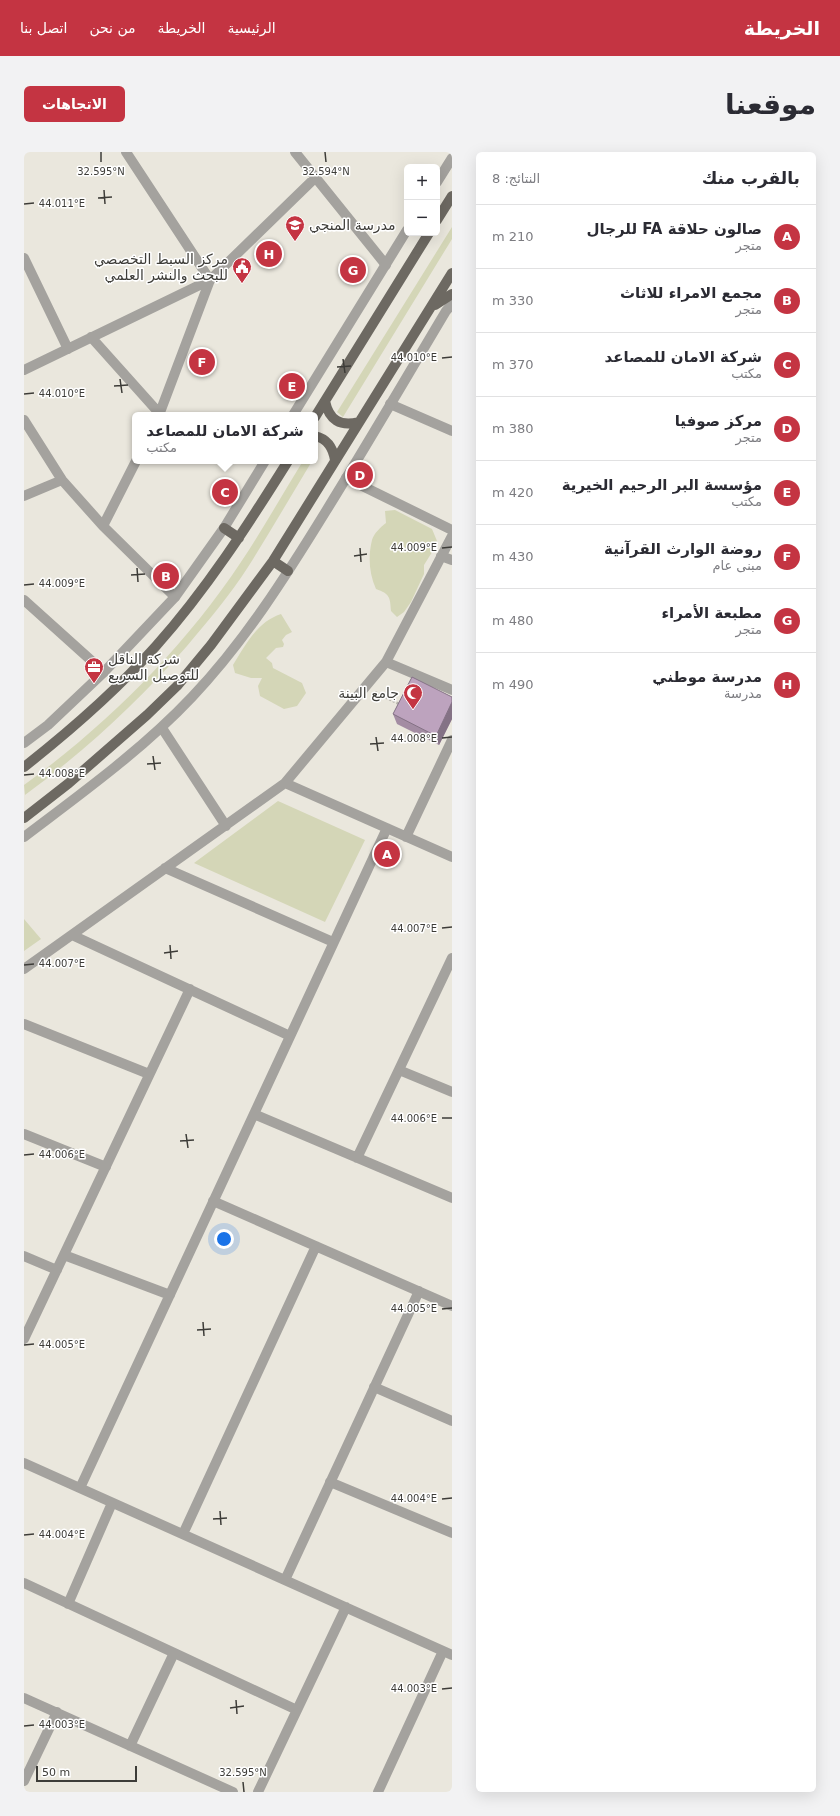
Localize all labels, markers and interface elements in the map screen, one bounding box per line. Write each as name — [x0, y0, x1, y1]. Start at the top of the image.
text: الخريطة — [744, 17, 820, 39]
text: اتصل بنا — [20, 20, 67, 36]
text: من نحن — [89, 20, 136, 36]
text: الخريطة — [158, 20, 205, 36]
text: الرئيسية — [227, 20, 276, 36]
button: الاتجاهات — [24, 86, 125, 122]
text: موقعنا — [725, 88, 816, 121]
map controls — [404, 164, 440, 236]
button: + — [404, 164, 440, 200]
text: 32.595°N — [77, 166, 125, 177]
text: 32.594°N — [302, 166, 350, 177]
text: بالقرب منك — [702, 168, 800, 188]
text: النتائج: 8 — [492, 171, 540, 186]
text: 44.011°E — [39, 198, 85, 209]
button: − — [404, 200, 440, 236]
school or university icon: مدرسة المنجي — [284, 214, 306, 242]
place label: مدرسة المنجي — [309, 217, 395, 234]
text: صالون حلاقة FA للرجال — [587, 220, 762, 238]
text: 210 m — [492, 229, 534, 244]
text: A — [782, 229, 792, 244]
text: متجر — [736, 238, 762, 253]
pin: H — [256, 239, 282, 269]
place label: مركز السبط التخصصي للبحث والنشر العلمي — [94, 251, 228, 284]
pin: G — [340, 255, 366, 285]
public building icon: مركز السبط التخصصي للبحث والنشر العلمي — [231, 256, 253, 284]
text: مجمع الامراء للاثاث — [620, 284, 762, 302]
text: 330 m — [492, 293, 534, 308]
text: B — [782, 293, 792, 308]
text: متجر — [736, 302, 762, 317]
pin: F — [189, 347, 215, 377]
text: شركة الامان للمصاعد — [604, 348, 762, 366]
text: 44.010°E — [391, 352, 437, 363]
text: 370 m — [492, 357, 534, 372]
text: C — [782, 357, 792, 372]
text: مكتب — [731, 366, 762, 381]
pin: E — [279, 371, 305, 401]
text: 44.010°E — [39, 388, 85, 399]
popup — [132, 412, 318, 464]
text: مركز صوفيا — [675, 412, 762, 430]
text: 380 m — [492, 421, 534, 436]
text: D — [782, 421, 792, 436]
text: شركة الامان للمصاعد — [146, 422, 304, 440]
text: متجر — [736, 430, 762, 445]
text: مكتب — [146, 440, 177, 455]
pin: D — [347, 460, 373, 490]
text: مؤسسة البر الرحيم الخيرية — [562, 476, 762, 494]
pin: C — [212, 477, 238, 507]
text: 420 m — [492, 485, 534, 500]
text: E — [783, 485, 791, 500]
text: مكتب — [731, 494, 762, 509]
text: روضة الوارث القرآنية — [604, 540, 762, 558]
text: 44.009°E — [391, 542, 437, 553]
text: 430 m — [492, 549, 534, 564]
text: F — [783, 549, 791, 564]
text: مبنى عام — [712, 558, 762, 573]
pin: B — [153, 561, 179, 591]
text: 44.009°E — [39, 578, 85, 589]
text: مطبعة الأمراء — [661, 604, 762, 622]
text: 480 m — [492, 613, 534, 628]
text: G — [782, 613, 792, 628]
text: متجر — [736, 622, 762, 637]
place label: شركة الناقل للتوصيل السريع — [108, 651, 199, 684]
office icon: شركة الناقل للتوصيل السريع — [83, 656, 105, 684]
text: مدرسة موطني — [652, 668, 762, 686]
text: 490 m — [492, 677, 534, 692]
text: H — [782, 677, 792, 692]
mosque icon: جامع البينة — [402, 682, 424, 710]
place label: جامع البينة — [338, 685, 399, 702]
text: مدرسة — [724, 686, 762, 701]
text: 44.008°E — [391, 733, 437, 744]
text: 44.008°E — [39, 768, 85, 779]
pin: A — [374, 839, 400, 869]
text: 44.007°E — [391, 923, 437, 934]
text: 44.007°E — [39, 958, 85, 969]
text: 44.006°E — [391, 1113, 437, 1124]
text: 44.006°E — [39, 1149, 85, 1160]
your location — [214, 1229, 234, 1249]
text: 44.005°E — [391, 1303, 437, 1314]
text: 44.005°E — [39, 1339, 85, 1350]
text: 44.004°E — [391, 1493, 437, 1504]
text: 44.004°E — [39, 1529, 85, 1540]
text: 44.003°E — [391, 1683, 437, 1694]
text: 44.003°E — [39, 1719, 85, 1730]
scale bar — [36, 1764, 137, 1783]
text: 50 m — [42, 1766, 70, 1779]
text: 32.595°N — [219, 1767, 267, 1778]

